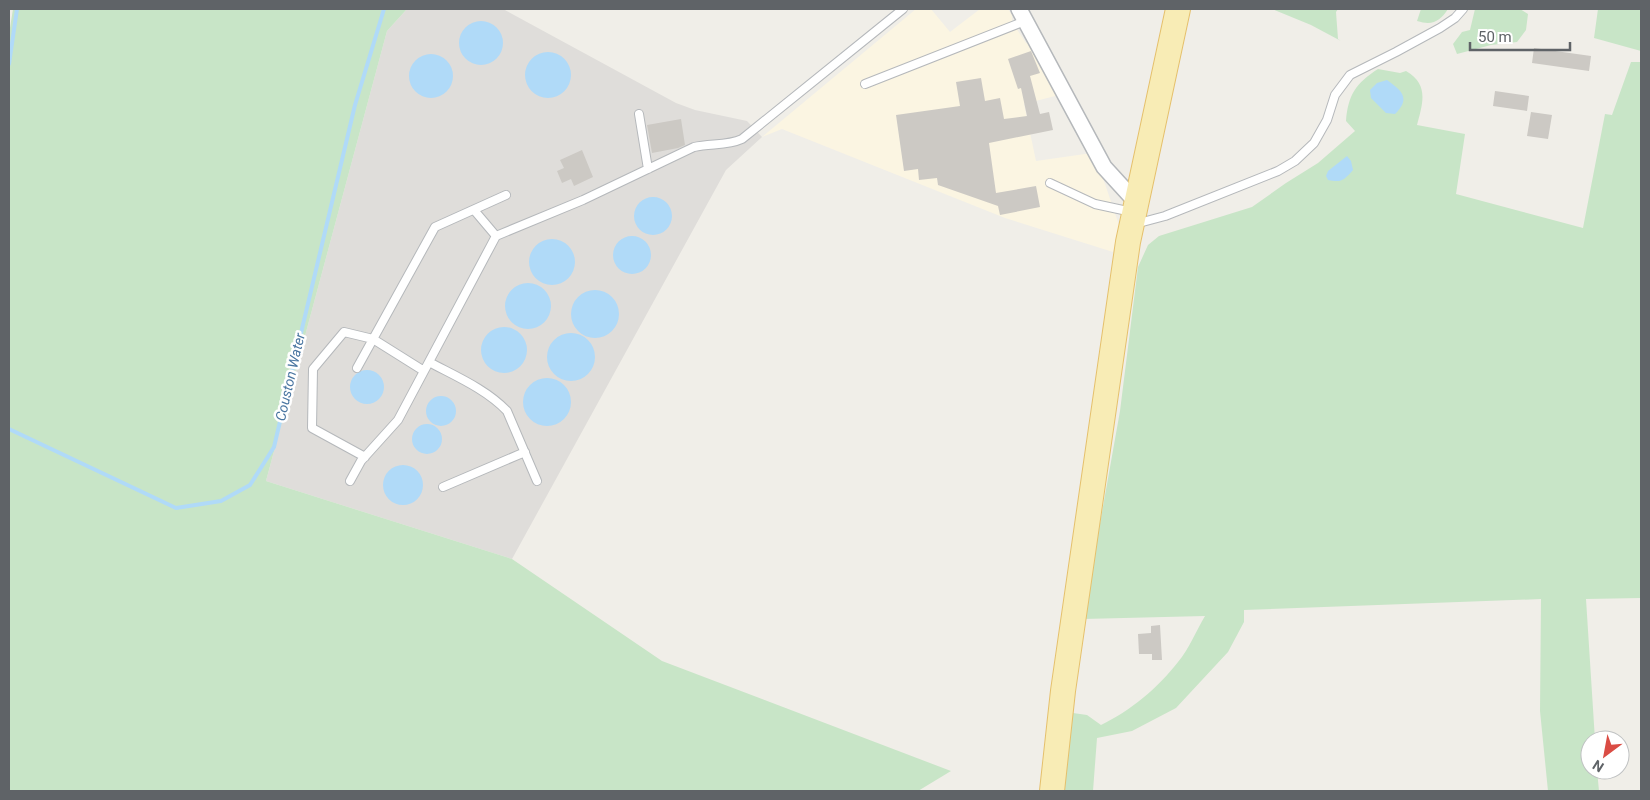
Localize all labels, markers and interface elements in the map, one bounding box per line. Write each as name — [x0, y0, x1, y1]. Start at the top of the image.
scale bar — [1470, 20, 1570, 52]
text: 50 m — [1478, 28, 1512, 46]
water label: Couston Water — [272, 331, 308, 422]
north arrow — [1580, 730, 1630, 780]
text: N — [1590, 757, 1607, 775]

